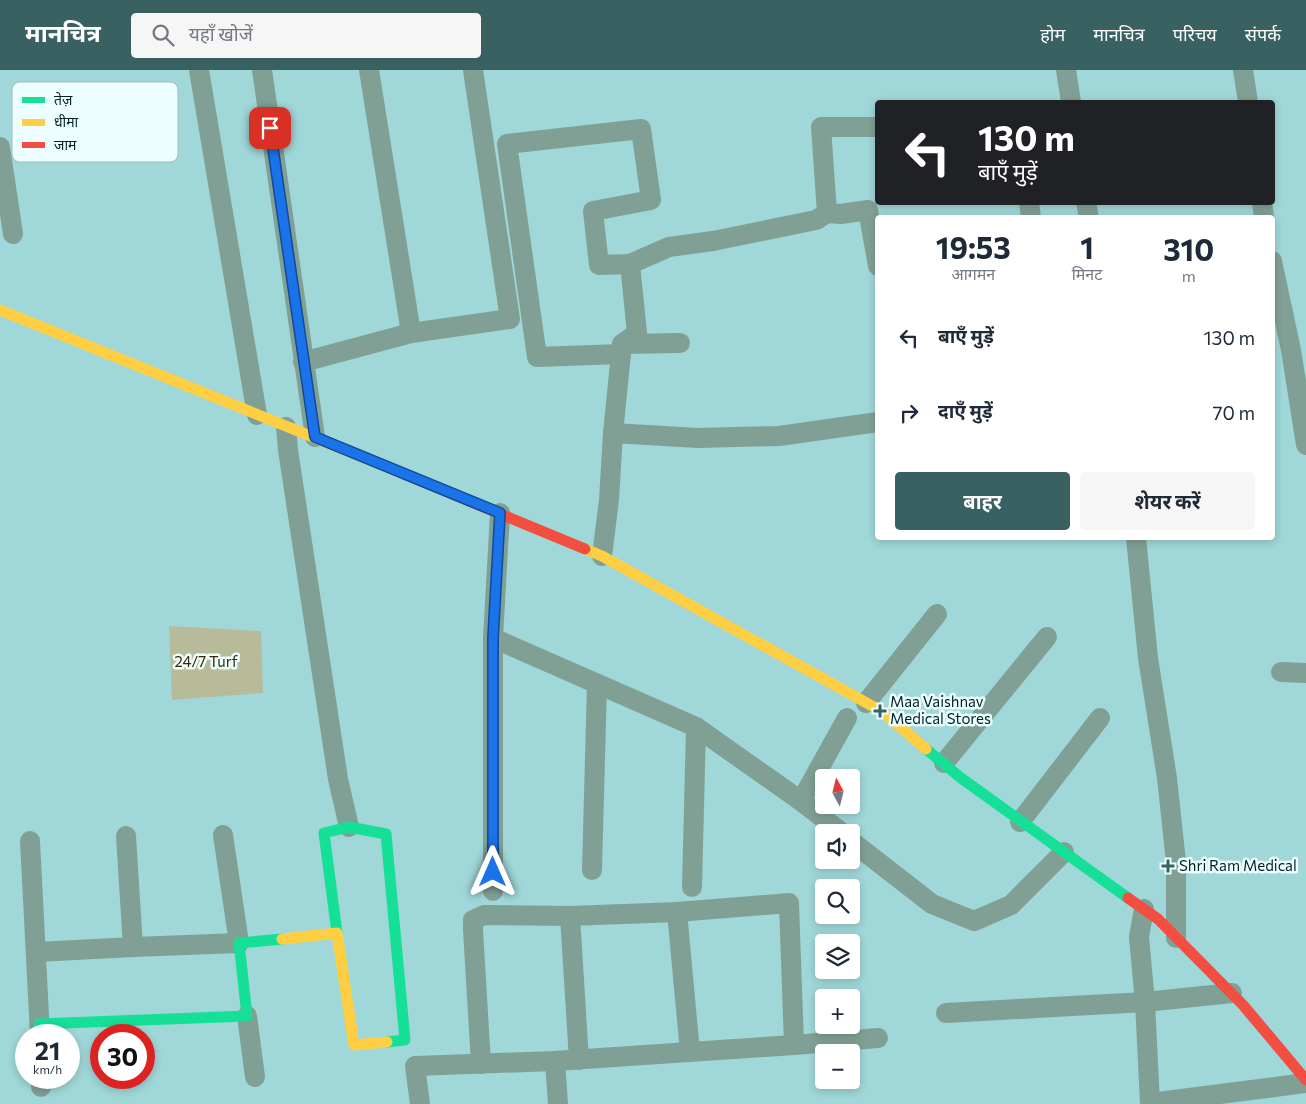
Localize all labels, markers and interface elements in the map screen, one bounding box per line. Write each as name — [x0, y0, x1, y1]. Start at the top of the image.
search box — [131, 13, 481, 58]
text: मानचित्र — [25, 18, 101, 47]
icon: search — [149, 21, 177, 49]
text: यहाँ खोजें — [189, 22, 253, 45]
text: होम — [1040, 23, 1065, 45]
text: मानचित्र — [1093, 23, 1145, 45]
text: परिचय — [1173, 23, 1217, 45]
text: संपर्क — [1245, 23, 1281, 45]
legend — [12, 82, 178, 162]
text: तेज़ — [54, 91, 73, 108]
pin — [249, 107, 291, 149]
text: धीमा — [54, 113, 79, 130]
icon: arrive — [256, 114, 284, 142]
text: 130 m — [978, 115, 1075, 158]
icon: left — [895, 120, 960, 185]
text: जाम — [54, 136, 77, 153]
text: बाएँ मुड़ें — [978, 158, 1038, 185]
text: 19:53 — [936, 228, 1011, 265]
text: 1 — [1080, 228, 1094, 265]
text: 310 — [1163, 230, 1214, 267]
text: आगमन — [951, 264, 995, 283]
text: मिनट — [1072, 264, 1102, 283]
text: m — [1182, 266, 1196, 285]
icon: left — [895, 324, 923, 352]
text: बाएँ मुड़ें — [938, 324, 994, 347]
text: 130 m — [1203, 326, 1255, 349]
icon: right — [895, 399, 923, 427]
text: दाएँ मुड़ें — [938, 399, 993, 422]
text: 70 m — [1212, 401, 1255, 424]
button: बाहर — [895, 472, 1070, 530]
button: शेयर करें — [1080, 472, 1255, 530]
park label: 24/7 Turf — [174, 652, 238, 670]
place label: Maa Vaishnav Medical Stores — [890, 692, 991, 727]
marker: Maa Vaishnav Medical Stores — [874, 705, 886, 717]
north arrow — [815, 769, 860, 814]
map controls — [815, 769, 860, 1089]
button: sound — [815, 824, 860, 869]
position arrow — [466, 845, 518, 897]
place label: Shri Ram Medical — [1179, 856, 1297, 874]
marker: Shri Ram Medical — [1161, 859, 1175, 873]
button: search — [815, 879, 860, 924]
button: layers — [815, 934, 860, 979]
button: + — [815, 989, 860, 1034]
speed limit sign: 30 — [90, 1024, 155, 1089]
text: 21 — [35, 1035, 60, 1065]
button: − — [815, 1044, 860, 1089]
text: km/h — [33, 1062, 62, 1076]

